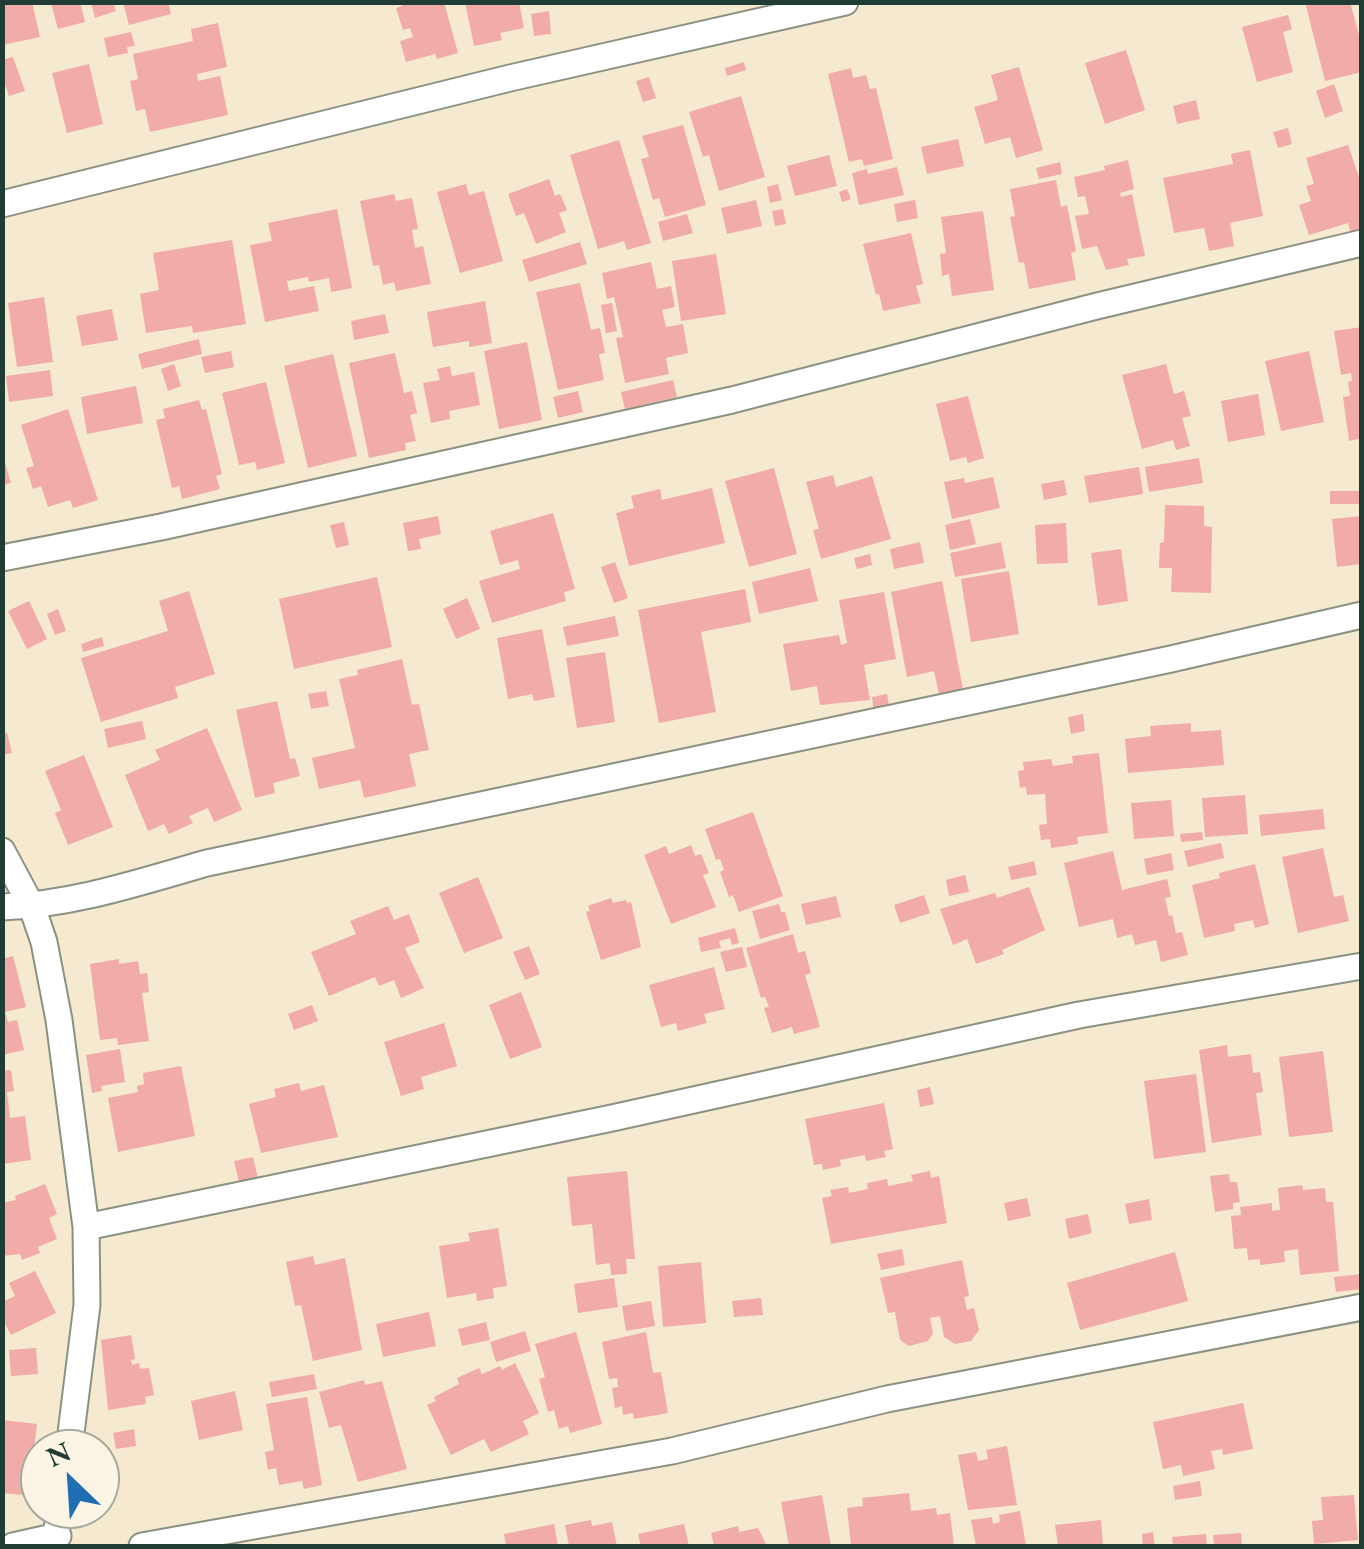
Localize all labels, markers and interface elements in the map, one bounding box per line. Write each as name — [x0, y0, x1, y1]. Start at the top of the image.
north arrow — [20, 1429, 120, 1529]
text: N — [40, 1433, 76, 1475]

